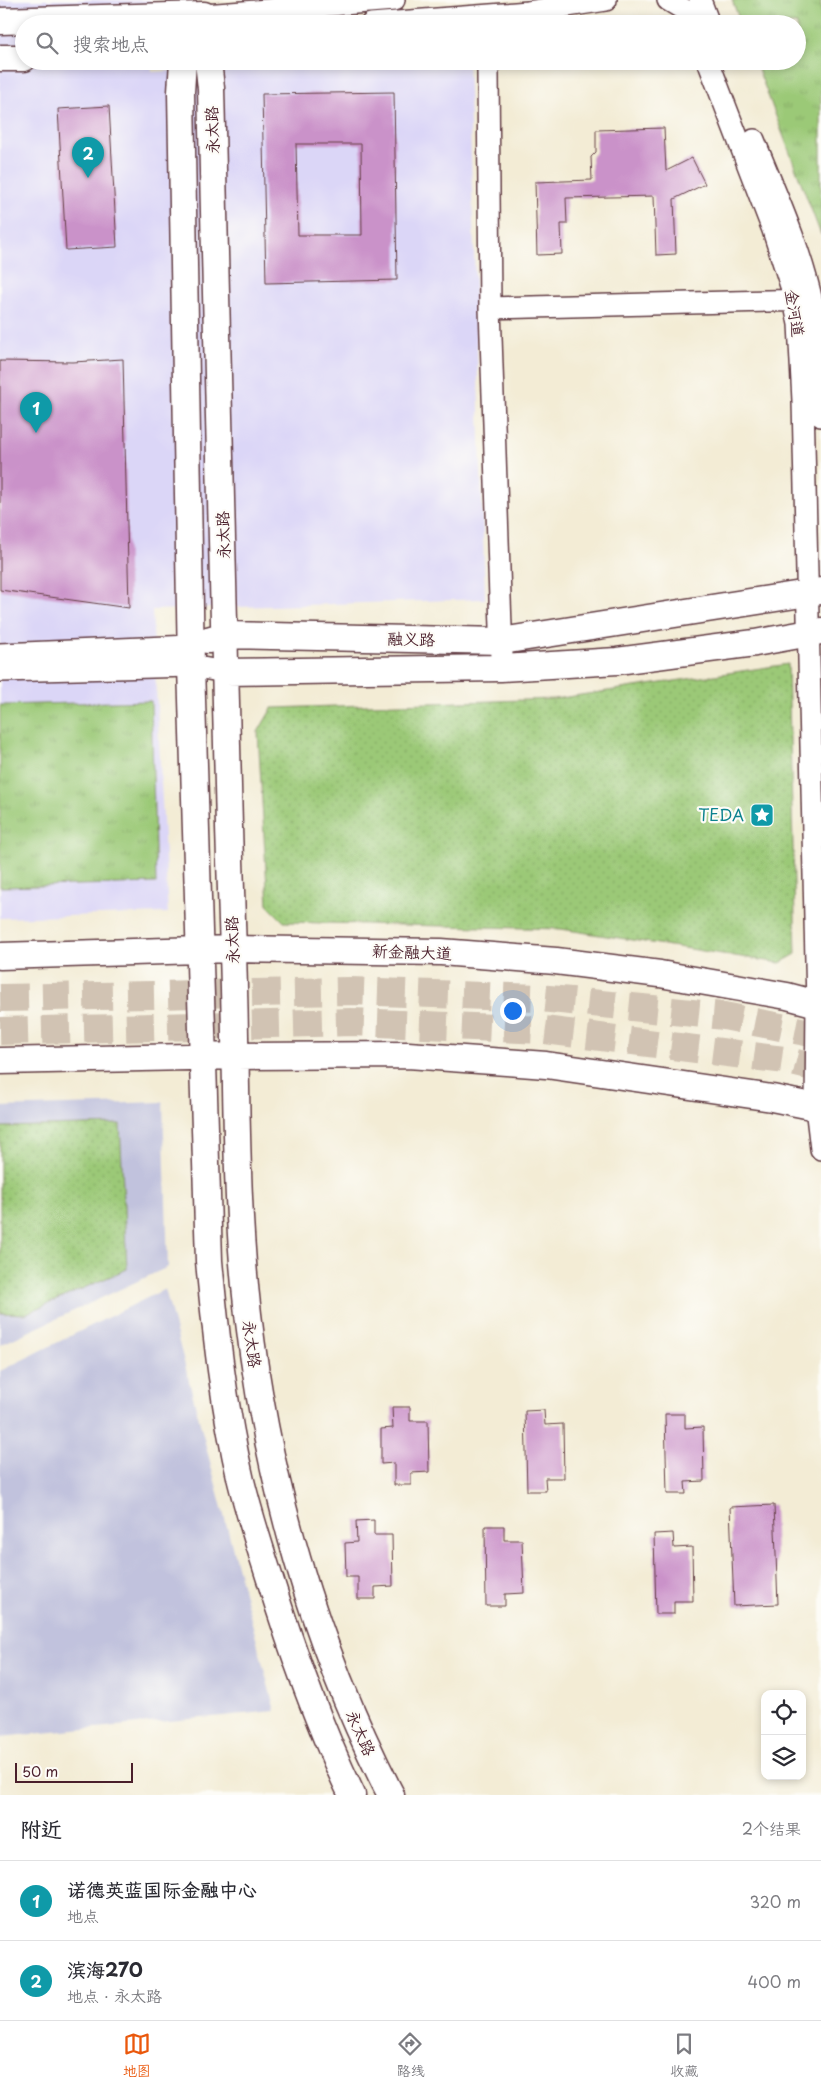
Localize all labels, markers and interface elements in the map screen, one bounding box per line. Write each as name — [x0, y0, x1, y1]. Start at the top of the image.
search box — [15, 15, 806, 70]
icon: search — [33, 29, 61, 57]
text: 搜索地点 — [73, 29, 149, 57]
street label: 永太路 — [198, 106, 224, 154]
pin: 2 — [72, 137, 104, 178]
street label: 金河道 — [780, 287, 812, 338]
pin: 1 — [20, 392, 52, 433]
street label: 永太路 — [209, 511, 235, 559]
street label: 融义路 — [387, 626, 435, 650]
place label: TEDA — [698, 802, 744, 826]
place icon: TEDA — [749, 802, 775, 828]
street label: 永太路 — [218, 916, 244, 964]
street label: 新金融大道 — [372, 938, 452, 964]
your location — [500, 998, 526, 1024]
street label: 永太路 — [238, 1318, 268, 1369]
map controls — [761, 1690, 806, 1780]
button: locate — [761, 1690, 806, 1735]
street label: 永太路 — [341, 1706, 383, 1759]
button: layers — [761, 1735, 806, 1780]
scale bar — [15, 1760, 132, 1783]
text: 50 m — [22, 1761, 58, 1782]
text: 附近 — [20, 1812, 62, 1844]
text: 2个结果 — [742, 1816, 801, 1840]
text: 诺德英蓝国际金融中心 — [67, 1875, 257, 1903]
text: 1 — [32, 1889, 40, 1913]
text: 320 m — [750, 1889, 801, 1913]
text: 地点 — [67, 1903, 99, 1927]
text: 滨海270 — [67, 1955, 143, 1983]
text: 2 — [30, 1969, 42, 1993]
text: 400 m — [748, 1969, 801, 1993]
text: 地点 · 永太路 — [67, 1983, 162, 2007]
tab: 地图 — [123, 2030, 151, 2081]
tab: 路线 — [396, 2030, 424, 2081]
tab: 收藏 — [670, 2030, 698, 2081]

